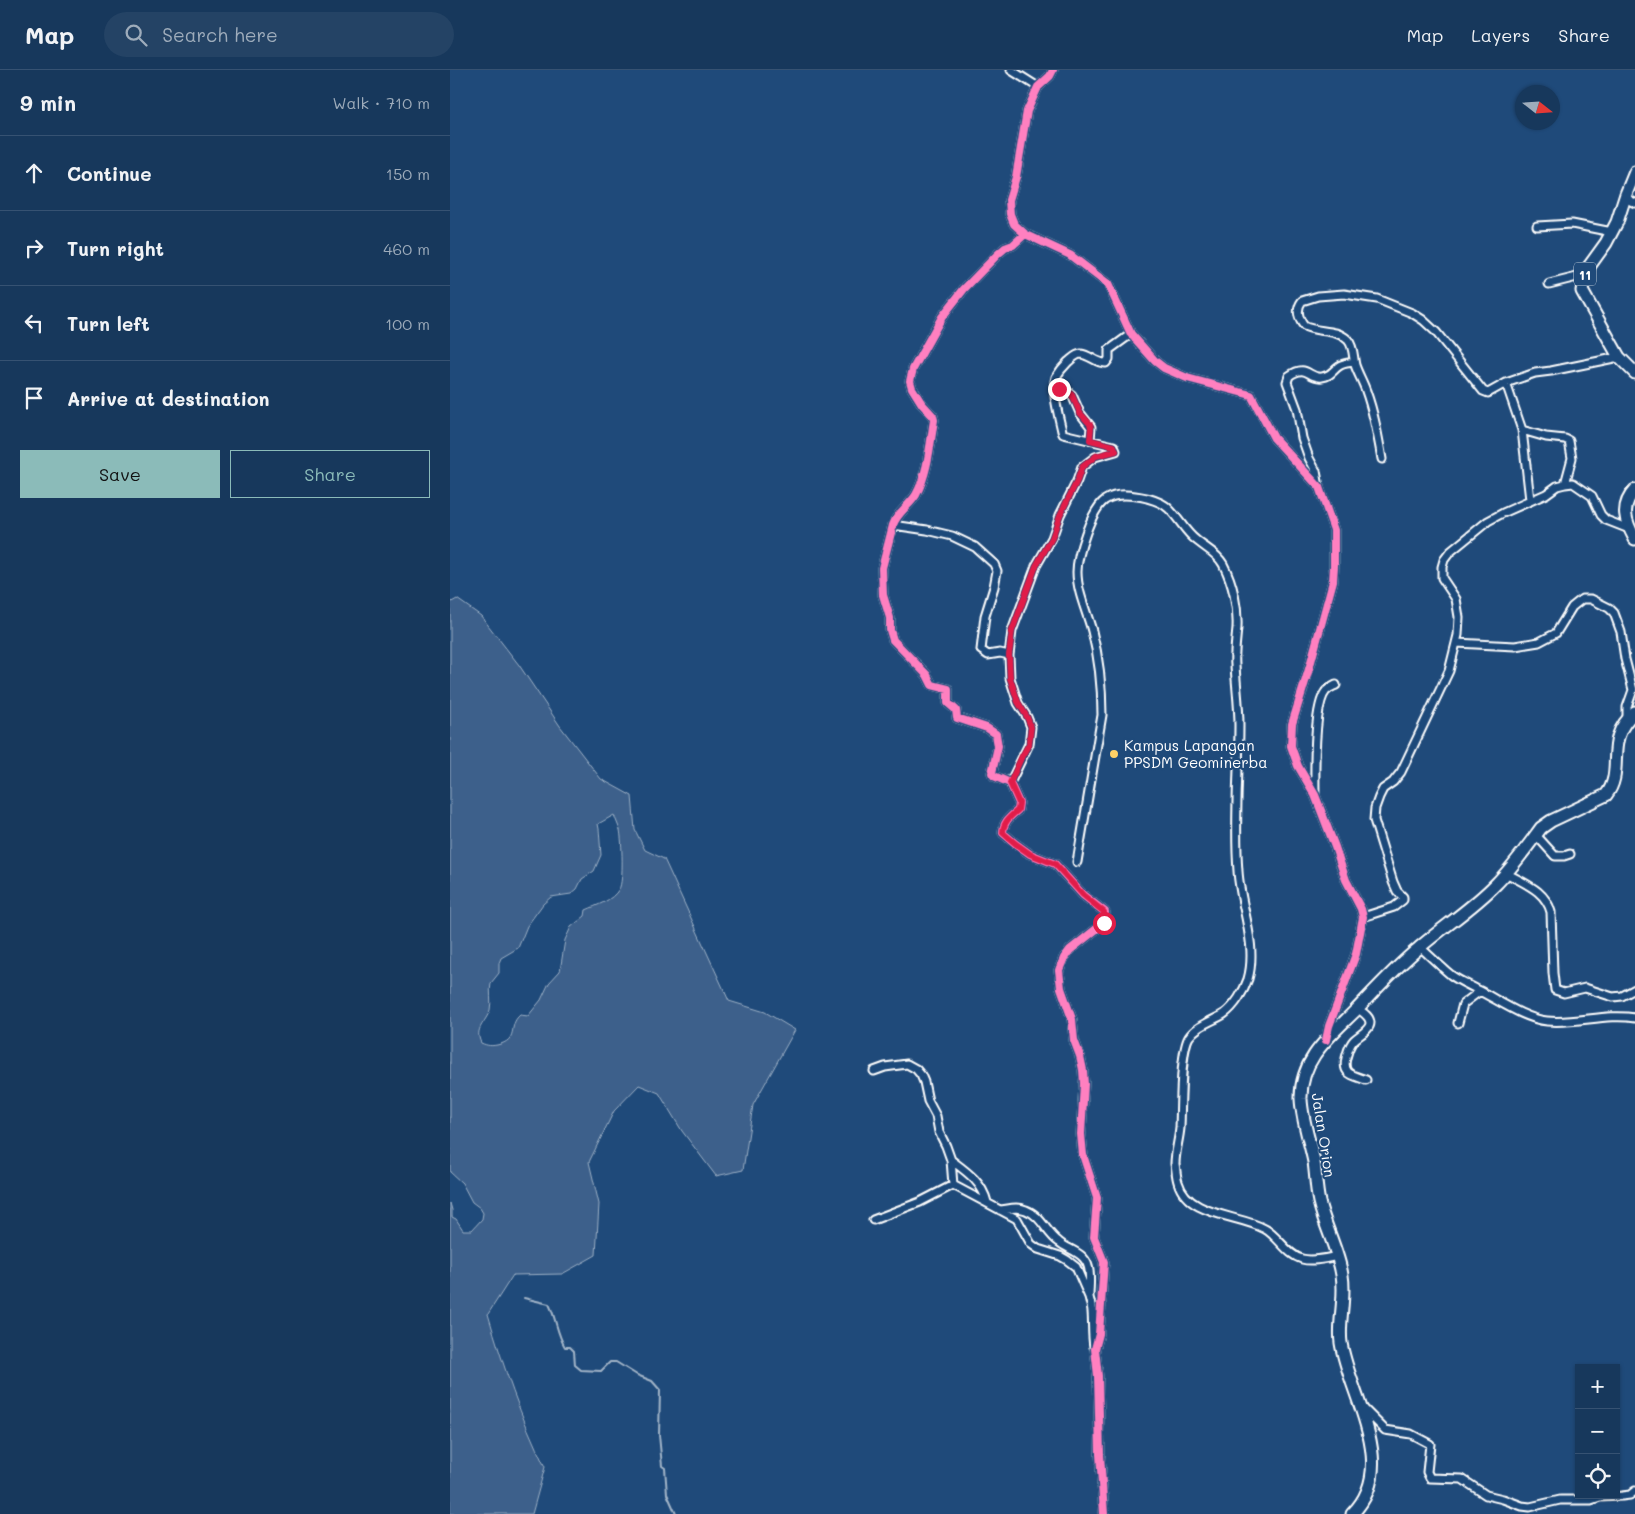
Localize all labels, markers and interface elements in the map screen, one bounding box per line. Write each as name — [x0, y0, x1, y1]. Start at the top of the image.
search box — [104, 12, 454, 57]
text: Map — [25, 19, 74, 50]
icon: search — [122, 21, 150, 49]
text: Search here — [162, 22, 278, 47]
text: Map — [1407, 23, 1443, 47]
text: Layers — [1471, 23, 1530, 47]
text: Share — [1558, 23, 1610, 47]
north arrow — [1515, 85, 1560, 130]
text: 9 min — [20, 89, 76, 116]
text: Walk · 710 m — [332, 92, 430, 113]
icon: ahead — [20, 159, 48, 187]
text: Continue — [67, 161, 152, 186]
text: 150 m — [386, 163, 430, 184]
icon: right — [20, 234, 48, 262]
text: Turn right — [67, 236, 164, 261]
text: 460 m — [383, 238, 430, 259]
road number: 11 — [1574, 262, 1596, 285]
icon: left — [20, 309, 48, 337]
text: Turn left — [67, 311, 150, 336]
text: 100 m — [385, 313, 430, 334]
route end — [1048, 378, 1071, 401]
icon: arrive — [20, 384, 48, 412]
text: Arrive at destination — [67, 386, 270, 411]
button: Save — [20, 450, 220, 498]
button: Share — [230, 450, 430, 498]
place label: Kampus Lapangan PPSDM Geominerba — [1124, 735, 1268, 772]
marker: Kampus Lapangan PPSDM Geominerba — [1108, 748, 1120, 760]
route start — [1093, 912, 1116, 935]
street label: Jalan Orion — [1307, 1091, 1341, 1179]
map controls — [1575, 1364, 1620, 1499]
button: + — [1575, 1364, 1620, 1409]
button: − — [1575, 1409, 1620, 1454]
button: locate — [1575, 1454, 1620, 1499]

